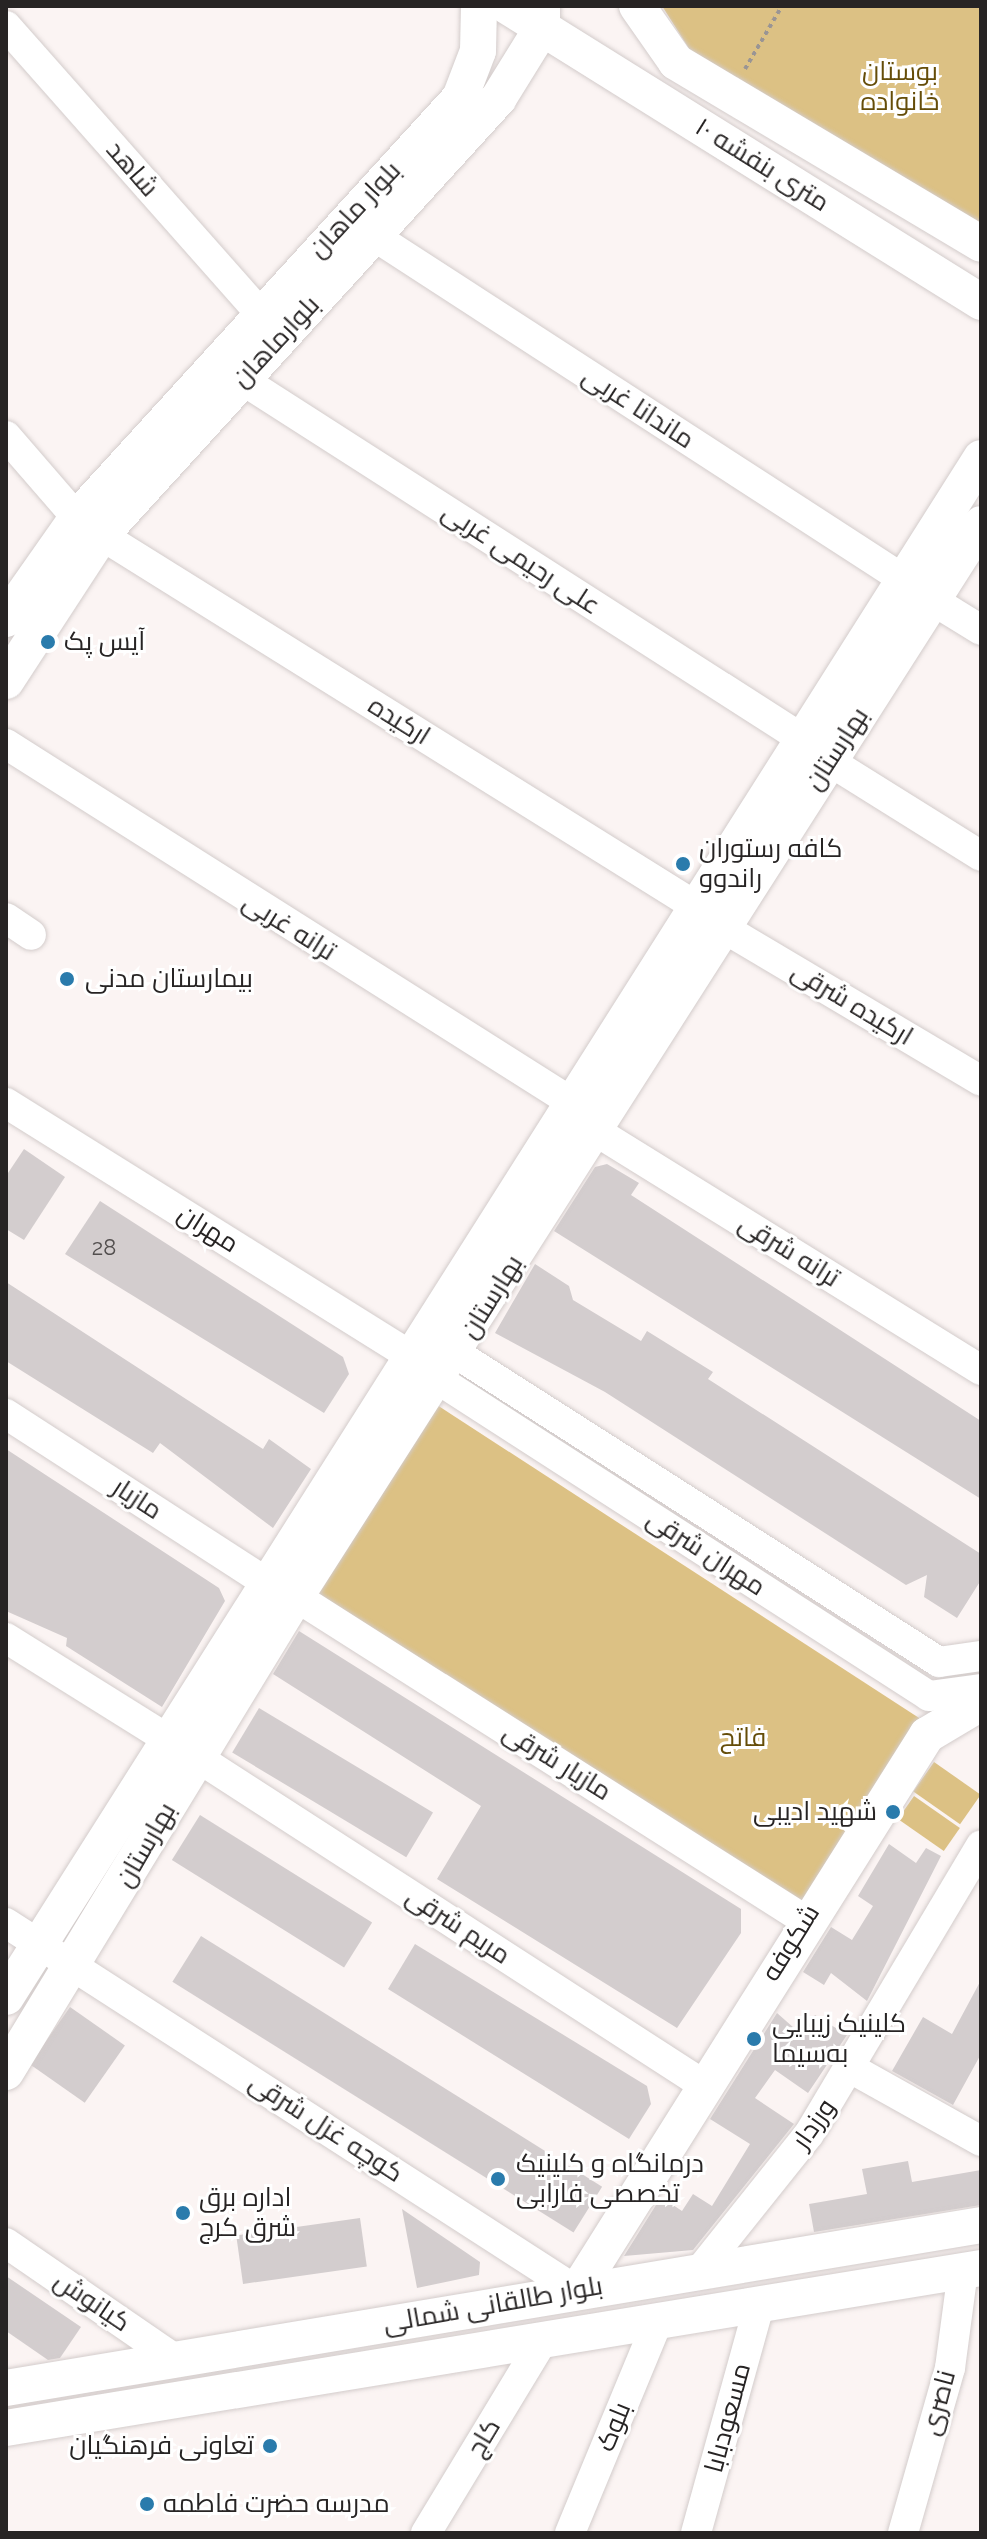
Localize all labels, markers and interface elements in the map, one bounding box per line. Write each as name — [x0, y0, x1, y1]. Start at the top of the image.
park label: بوستان خانواده — [861, 56, 939, 118]
street label: ۱۰ متری بنفشه — [689, 112, 835, 218]
street label: شاهد — [99, 135, 165, 203]
street label: بلوار ماهان — [303, 155, 407, 265]
street label: بلوارماهان — [226, 290, 326, 394]
street label: ماندانا غربی — [576, 360, 700, 456]
street label: علی رحیمی غربی — [436, 496, 606, 622]
place label: آیس پک — [64, 626, 145, 658]
marker: آیس پک — [39, 633, 57, 651]
street label: ارکیده — [362, 690, 436, 752]
street label: بهارستان — [799, 702, 875, 796]
place label: کافه رستوران راندوو — [699, 833, 843, 894]
marker: کافه رستوران راندوو — [674, 855, 692, 873]
street label: ترانه غربی — [237, 886, 341, 968]
street label: ارکیده شرقی — [786, 956, 918, 1052]
place label: بیمارستان مدنی — [85, 963, 253, 995]
marker: بیمارستان مدنی — [56, 968, 78, 990]
street label: مهران — [172, 1198, 244, 1260]
street label: ترانه شرقی — [733, 1208, 845, 1294]
house number: 28 — [92, 1235, 116, 1261]
street label: بهارستان — [454, 1249, 530, 1345]
street label: مازیار — [106, 1472, 168, 1526]
street label: مهران شرقی — [641, 1503, 771, 1603]
street label: مازیار شرقی — [497, 1717, 617, 1807]
park label: فاتح — [720, 1722, 766, 1754]
place label: شهید ادیبی — [753, 1796, 877, 1828]
street label: بهارستان — [109, 1797, 183, 1893]
marker: شهید ادیبی — [884, 1803, 902, 1821]
street label: مریم شرقی — [400, 1881, 516, 1971]
street label: شکوفه — [755, 1899, 827, 1987]
place label: کلینیک زیبایی به‌سیما — [772, 2008, 906, 2070]
marker: کلینیک زیبایی به‌سیما — [743, 2028, 765, 2050]
street label: کوچه غزل شرقی — [243, 2067, 409, 2189]
street label: ورزدار — [786, 2093, 842, 2155]
place label: درمانگاه و کلینیک تخصصی فارابی — [516, 2148, 704, 2210]
marker: درمانگاه و کلینیک تخصصی فارابی — [487, 2168, 509, 2190]
place label: اداره برق شرق کرج — [199, 2182, 296, 2244]
marker: اداره برق شرق کرج — [174, 2204, 192, 2222]
street label: کیانوش — [48, 2265, 136, 2339]
street label: بلوار طالقانی شمالی — [381, 2270, 605, 2340]
street label: مسعودبابا — [698, 2360, 758, 2476]
street label: ناصری — [915, 2367, 963, 2439]
street label: بلوک — [590, 2398, 638, 2456]
street label: کاج — [461, 2413, 507, 2463]
place label: تعاونی فرهنگیان — [69, 2430, 254, 2462]
marker: تعاونی فرهنگیان — [261, 2437, 279, 2455]
place label: مدرسه حضرت فاطمه — [163, 2488, 390, 2520]
marker: مدرسه حضرت فاطمه — [138, 2495, 156, 2513]

